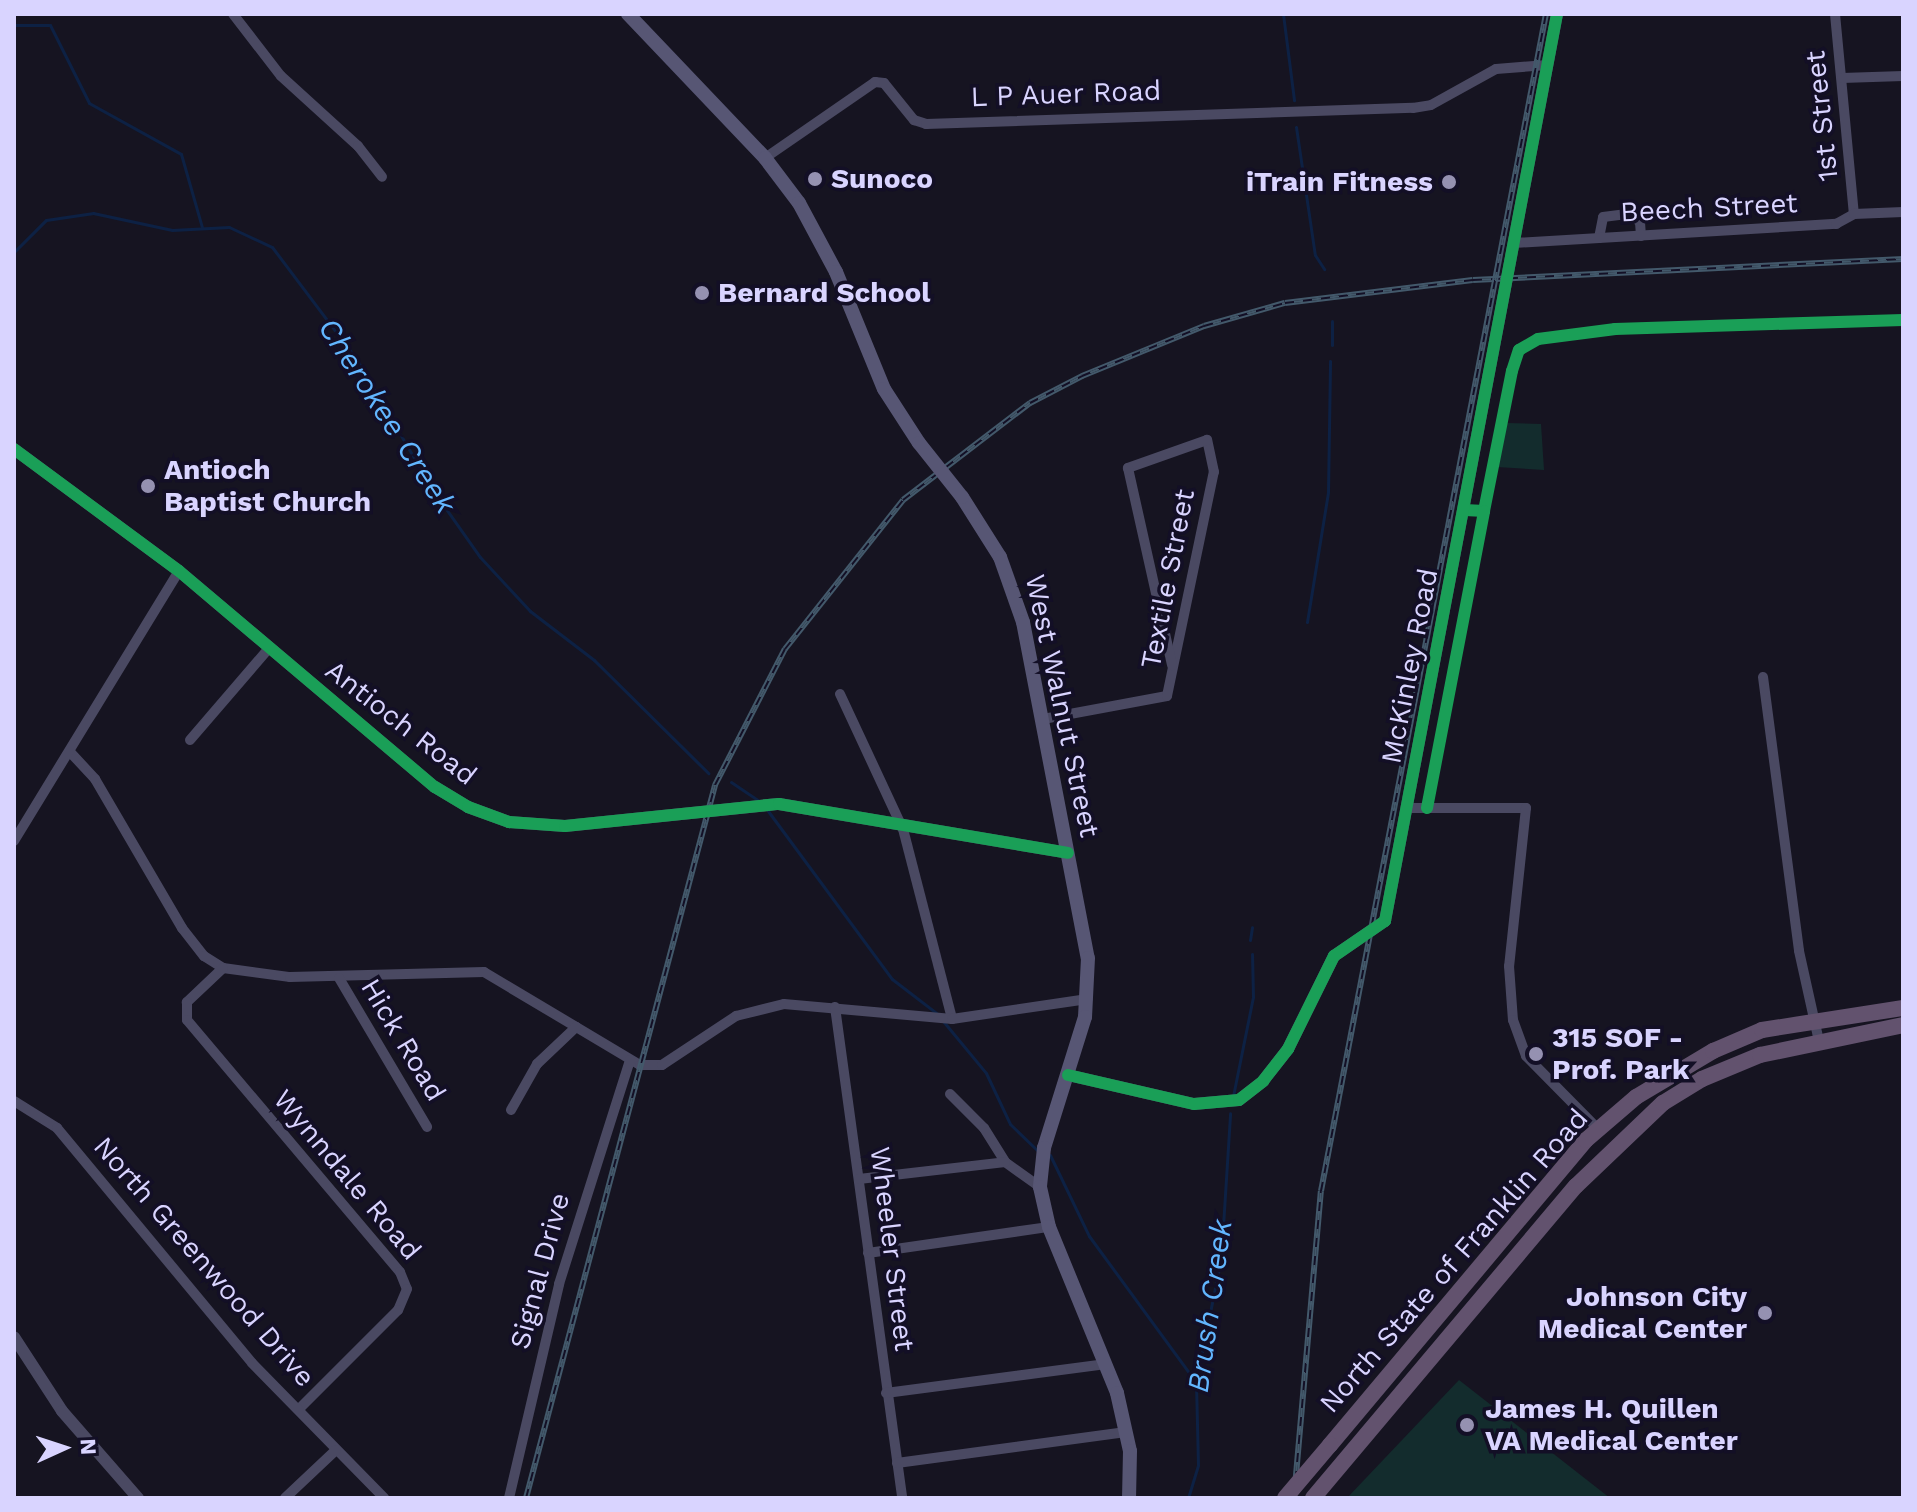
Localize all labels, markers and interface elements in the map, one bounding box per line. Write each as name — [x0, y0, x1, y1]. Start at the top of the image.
street label: 1st Street — [1798, 49, 1846, 183]
street label: L P Auer Road — [969, 74, 1163, 114]
place label: Sunoco — [831, 162, 933, 196]
place label: iTrain Fitness — [1246, 165, 1433, 199]
marker: Sunoco — [806, 170, 824, 188]
marker: iTrain Fitness — [1440, 173, 1458, 191]
street label: Beech Street — [1620, 187, 1798, 229]
place label: Bernard School — [718, 276, 930, 310]
marker: Bernard School — [693, 284, 711, 302]
water label: Cherokee Creek — [310, 311, 464, 521]
place label: Antioch Baptist Church — [164, 453, 371, 519]
marker: Antioch Baptist Church — [139, 477, 157, 495]
street label: Textile Street — [1134, 486, 1202, 672]
street label: McKinley Road — [1375, 565, 1445, 767]
street label: West Walnut Street — [1018, 571, 1106, 841]
street label: Antioch Road — [319, 654, 483, 792]
street label: Hick Road — [353, 972, 453, 1108]
place label: 315 SOF - Prof. Park — [1552, 1021, 1689, 1087]
marker: 315 SOF - Prof. Park — [1527, 1045, 1545, 1063]
street label: Wynndale Road — [266, 1083, 428, 1267]
street label: North State of Franklin Road — [1312, 1102, 1596, 1420]
street label: North Greenwood Drive — [86, 1130, 322, 1394]
street label: Wheeler Street — [863, 1144, 921, 1354]
street label: Signal Drive — [503, 1189, 577, 1353]
water label: Brush Creek — [1180, 1217, 1240, 1395]
place label: Johnson City Medical Center — [1537, 1280, 1747, 1346]
marker: Johnson City Medical Center — [1754, 1302, 1776, 1324]
place label: James H. Quillen VA Medical Center — [1485, 1392, 1739, 1458]
north arrow — [24, 1408, 104, 1488]
marker: James H. Quillen VA Medical Center — [1456, 1414, 1478, 1436]
text: N — [76, 1438, 101, 1456]

